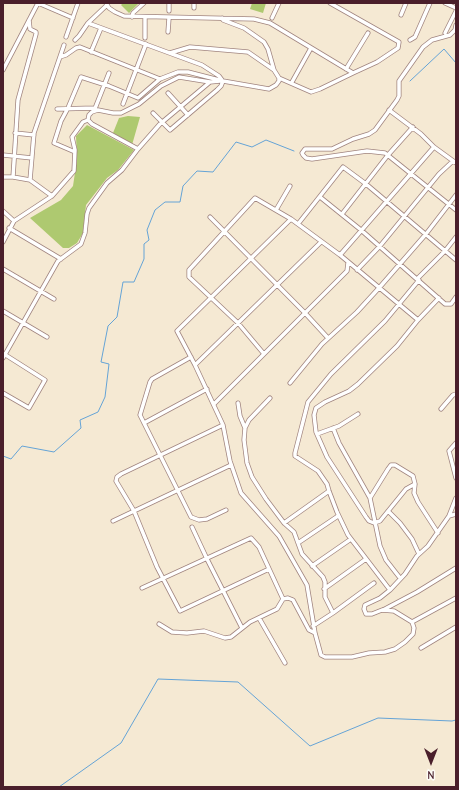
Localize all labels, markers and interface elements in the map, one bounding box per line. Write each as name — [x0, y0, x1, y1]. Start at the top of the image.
north arrow — [411, 742, 451, 782]
text: N — [427, 768, 435, 781]

